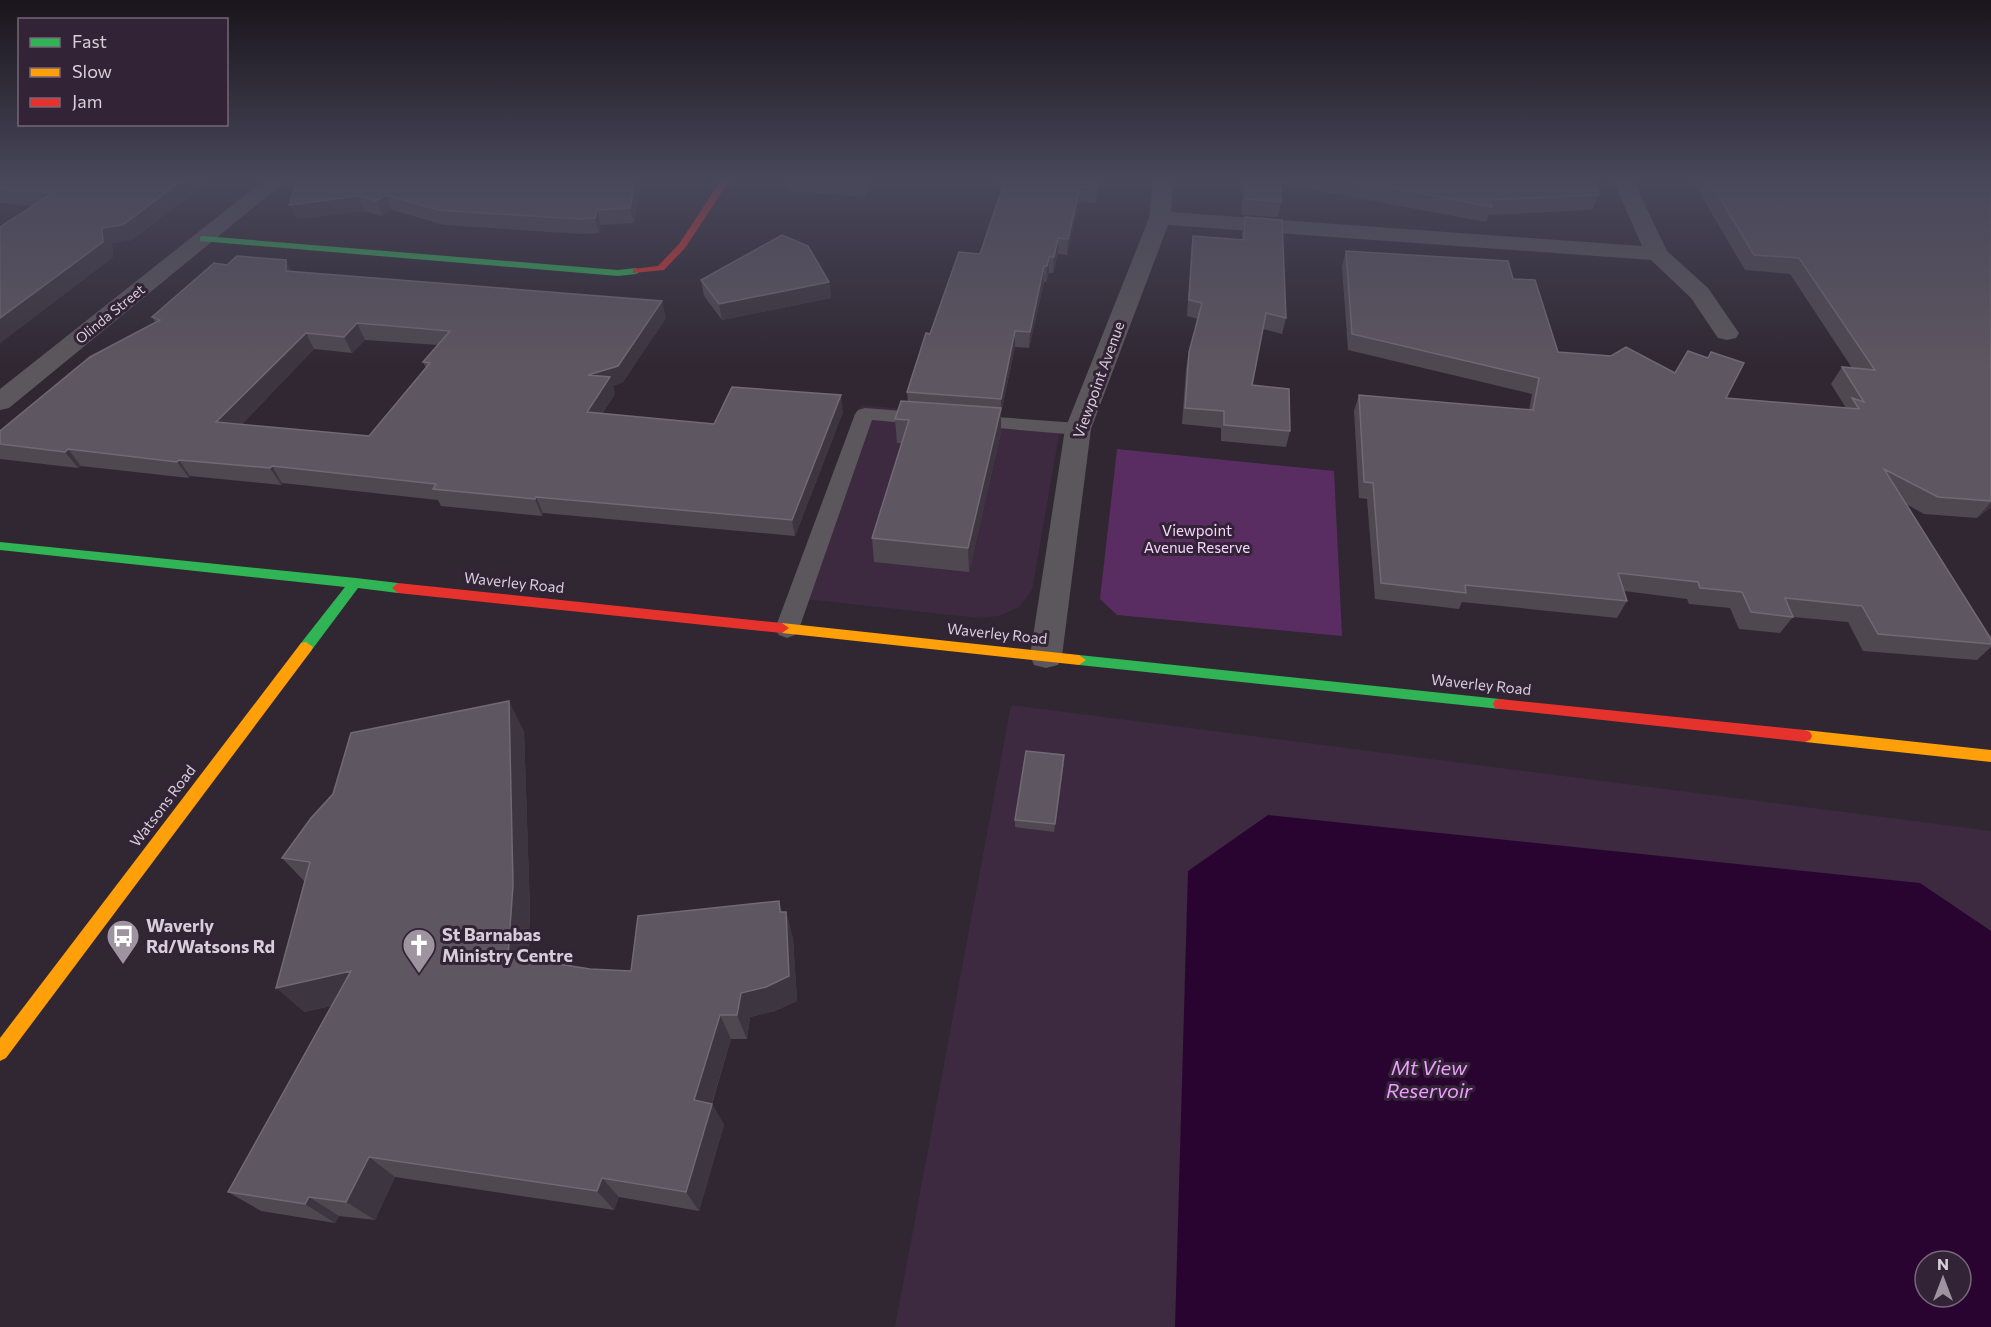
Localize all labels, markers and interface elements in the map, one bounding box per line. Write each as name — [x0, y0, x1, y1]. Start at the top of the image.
legend — [18, 18, 228, 126]
text: Fast — [72, 30, 107, 52]
text: Slow — [72, 60, 112, 82]
text: Jam — [72, 90, 102, 112]
street label: Olinda Street — [72, 280, 148, 347]
street label: Viewpoint Avenue — [1069, 319, 1128, 441]
park label: Viewpoint Avenue Reserve — [1144, 521, 1250, 556]
street label: Waverley Road — [463, 568, 565, 596]
street label: Waverley Road — [946, 619, 1048, 647]
street label: Waverley Road — [1430, 670, 1532, 698]
street label: Watsons Road — [126, 761, 199, 850]
place label: Waverly Rd/Watsons Rd — [146, 914, 275, 957]
bus stop icon: Waverly Rd/Watsons Rd — [105, 918, 141, 965]
place label: St Barnabas Ministry Centre — [442, 923, 573, 966]
church icon: St Barnabas Ministry Centre — [401, 927, 437, 974]
water label: Mt View Reservoir — [1386, 1055, 1473, 1102]
north arrow — [1913, 1249, 1973, 1309]
text: N — [1937, 1254, 1949, 1273]

